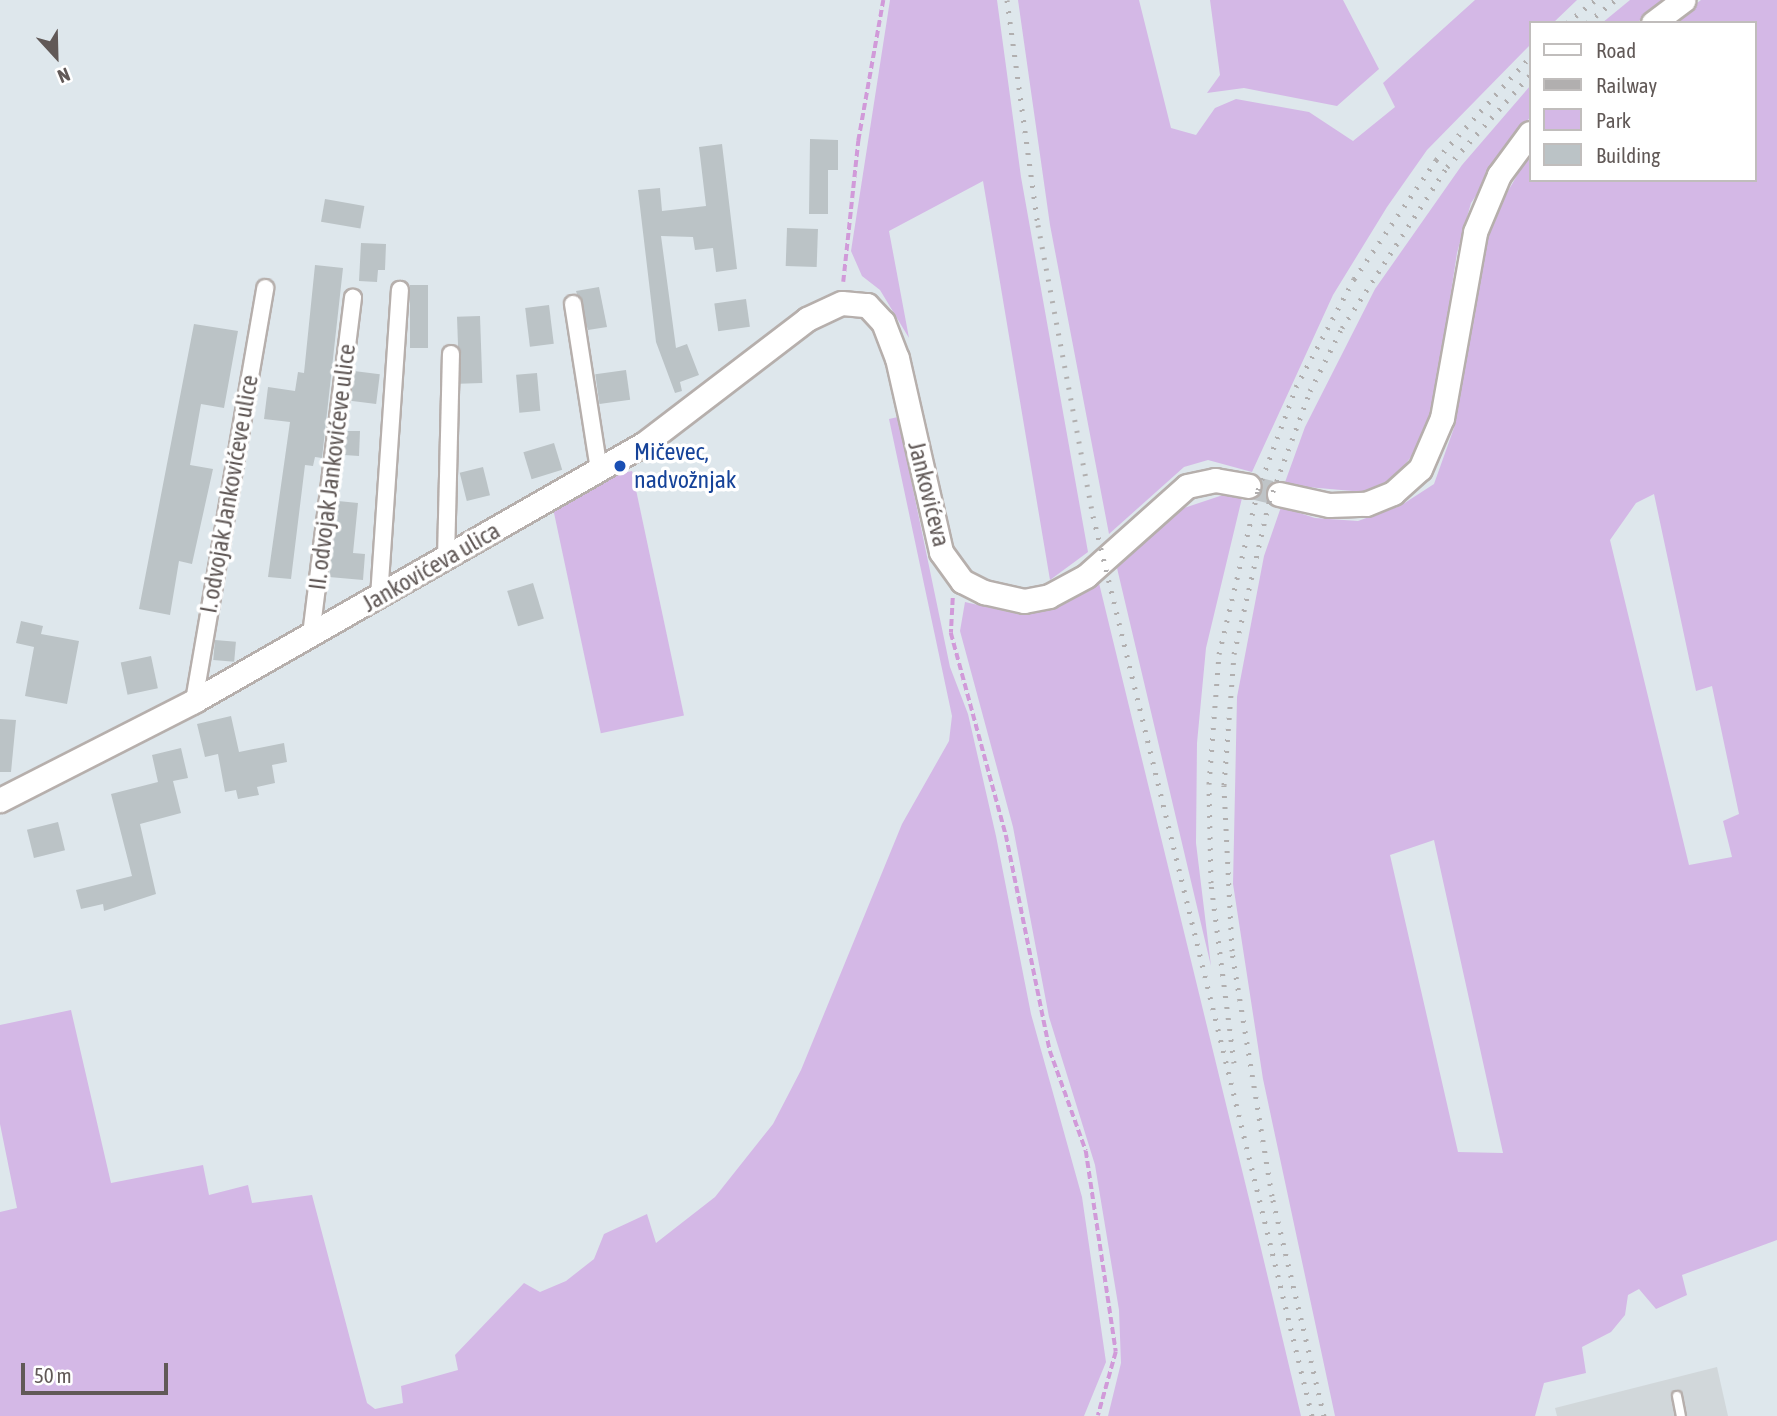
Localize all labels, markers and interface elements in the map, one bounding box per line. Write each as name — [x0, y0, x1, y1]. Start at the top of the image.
north arrow — [21, 21, 91, 91]
legend — [1528, 21, 1756, 182]
text: Road — [1596, 38, 1636, 62]
text: N — [55, 63, 73, 88]
text: Railway — [1596, 73, 1657, 97]
text: Park — [1596, 108, 1631, 132]
text: Building — [1596, 143, 1660, 167]
street label: II. odvojak Jankovićeve ulice — [303, 342, 361, 592]
street label: I. odvojak Jankovićeve ulice — [194, 373, 264, 615]
place label: Mičevec, nadvožnjak — [634, 438, 736, 494]
street label: Jankovićeva — [902, 438, 956, 550]
marker: Mičevec, nadvožnjak — [612, 458, 628, 474]
street label: Jankovićeva ulica — [357, 516, 505, 618]
scale bar — [24, 1350, 172, 1394]
text: 50 m — [34, 1363, 72, 1387]

